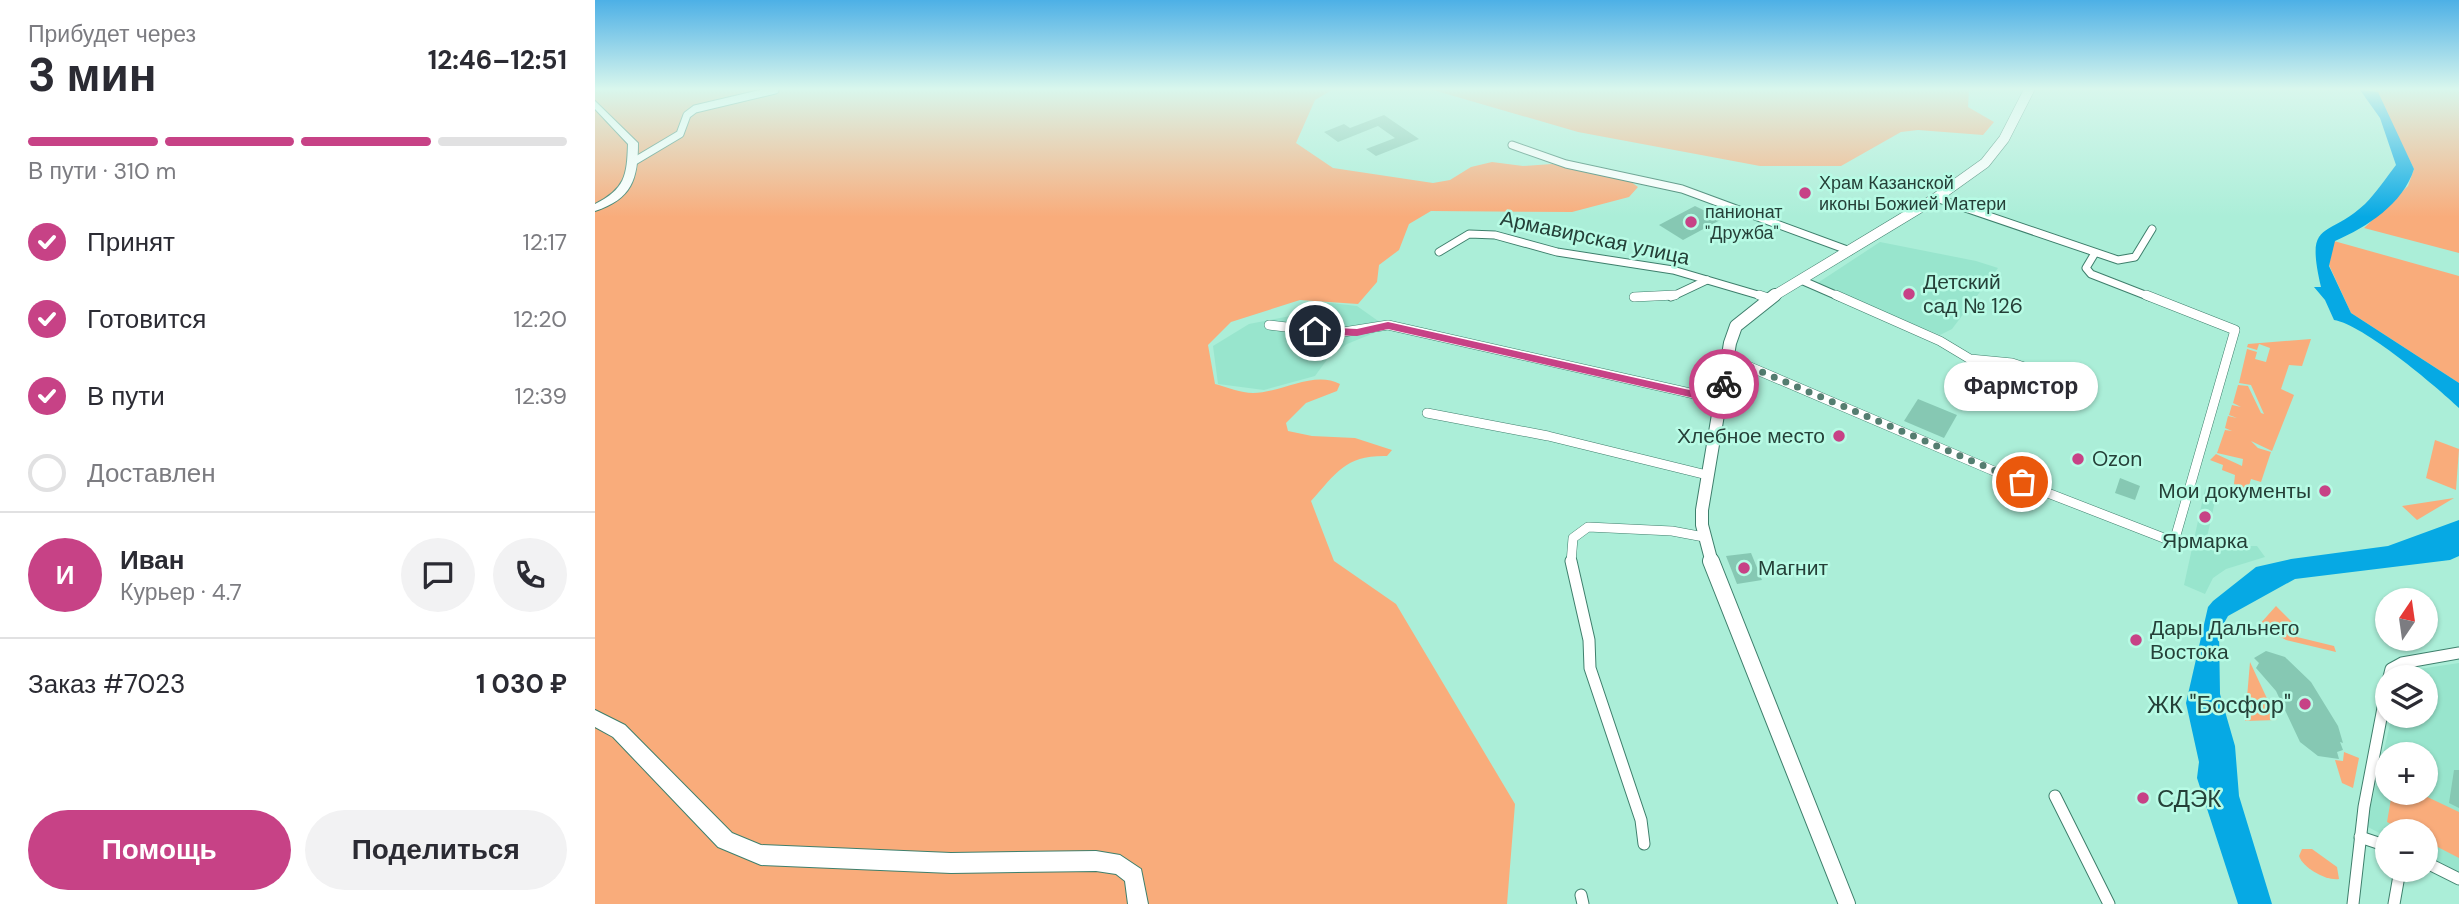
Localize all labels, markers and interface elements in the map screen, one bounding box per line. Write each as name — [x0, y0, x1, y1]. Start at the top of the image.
text: Прибудет через — [28, 19, 196, 49]
text: 12:46–12:51 — [428, 43, 567, 77]
text: 3 мин — [28, 45, 157, 105]
text: В пути · 310 m — [28, 156, 176, 186]
place label: Храм Казанской иконы Божией Матери — [1819, 171, 2006, 216]
marker: Храм Казанской иконы Божией Матери — [1797, 185, 1813, 201]
place label: панионат "Дружба" — [1705, 200, 1783, 245]
street label: Армавирская улица — [1498, 204, 1693, 272]
marker: панионат "Дружба" — [1683, 214, 1699, 230]
icon: check — [28, 223, 66, 261]
text: Принят — [87, 225, 175, 259]
text: 12:17 — [522, 227, 567, 257]
place label: Детский сад № 126 — [1923, 268, 2023, 320]
marker: Детский сад № 126 — [1901, 286, 1917, 302]
icon: check — [28, 300, 66, 338]
pin — [1285, 301, 1345, 361]
text: Готовится — [87, 302, 206, 336]
text: 12:20 — [513, 304, 567, 334]
icon: home — [1296, 312, 1334, 350]
courier — [1689, 349, 1759, 419]
callout: Фармстор — [1945, 363, 2099, 412]
icon: bike — [1705, 365, 1743, 403]
text: Фармстор — [1964, 371, 2078, 401]
icon: check — [28, 377, 66, 415]
text: В пути — [87, 379, 165, 413]
text: 12:39 — [515, 381, 567, 411]
place label: Хлебное место — [1677, 422, 1825, 450]
marker: Хлебное место — [1831, 428, 1847, 444]
place label: Ozon — [2092, 445, 2142, 473]
marker: Ozon — [2070, 451, 2086, 467]
pin — [1992, 452, 2052, 512]
text: Доставлен — [87, 456, 216, 490]
icon: bag — [2003, 463, 2041, 501]
place label: Мои документы — [2158, 477, 2311, 505]
marker: Мои документы — [2317, 483, 2333, 499]
marker: Ярмарка — [2197, 509, 2213, 525]
place label: Ярмарка — [2162, 527, 2248, 555]
button: chat — [401, 538, 475, 612]
button: phone — [493, 538, 567, 612]
text: Иван — [120, 543, 185, 577]
place label: Магнит — [1758, 554, 1828, 582]
text: И — [56, 558, 74, 592]
marker: Магнит — [1736, 560, 1752, 576]
text: Курьер · 4.7 — [120, 577, 242, 607]
north arrow — [2375, 588, 2438, 651]
map controls — [2375, 588, 2438, 882]
place label: Дары Дальнего Востока — [2150, 614, 2300, 666]
marker: Дары Дальнего Востока — [2128, 632, 2144, 648]
button: layers — [2375, 665, 2438, 728]
text: Заказ #7023 — [28, 667, 185, 701]
text: 1 030 ₽ — [476, 667, 567, 701]
place label: ЖК "Босфор" — [2147, 689, 2291, 720]
marker: ЖК "Босфор" — [2297, 696, 2313, 712]
button: + — [2375, 742, 2438, 805]
place label: СДЭК — [2157, 783, 2221, 814]
marker: СДЭК — [2135, 790, 2151, 806]
button: Помощь — [28, 810, 291, 890]
button: Поделиться — [305, 810, 567, 890]
button: − — [2375, 819, 2438, 882]

